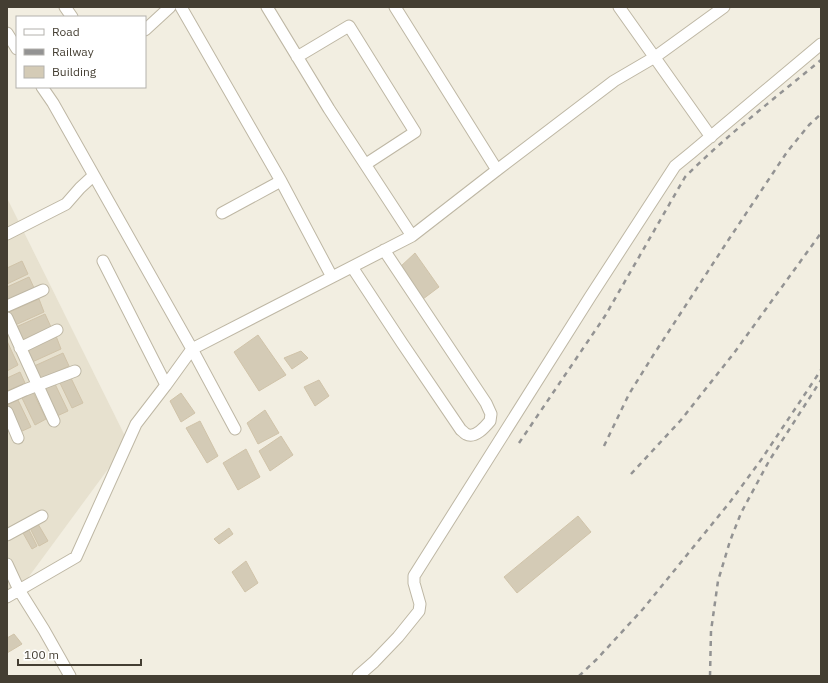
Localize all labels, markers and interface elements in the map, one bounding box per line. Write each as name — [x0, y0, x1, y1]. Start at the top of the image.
legend — [16, 16, 146, 88]
text: Road — [52, 24, 80, 39]
text: Railway — [52, 44, 94, 59]
text: Building — [52, 64, 97, 79]
scale bar — [18, 641, 141, 667]
text: 100 m — [24, 647, 59, 662]

